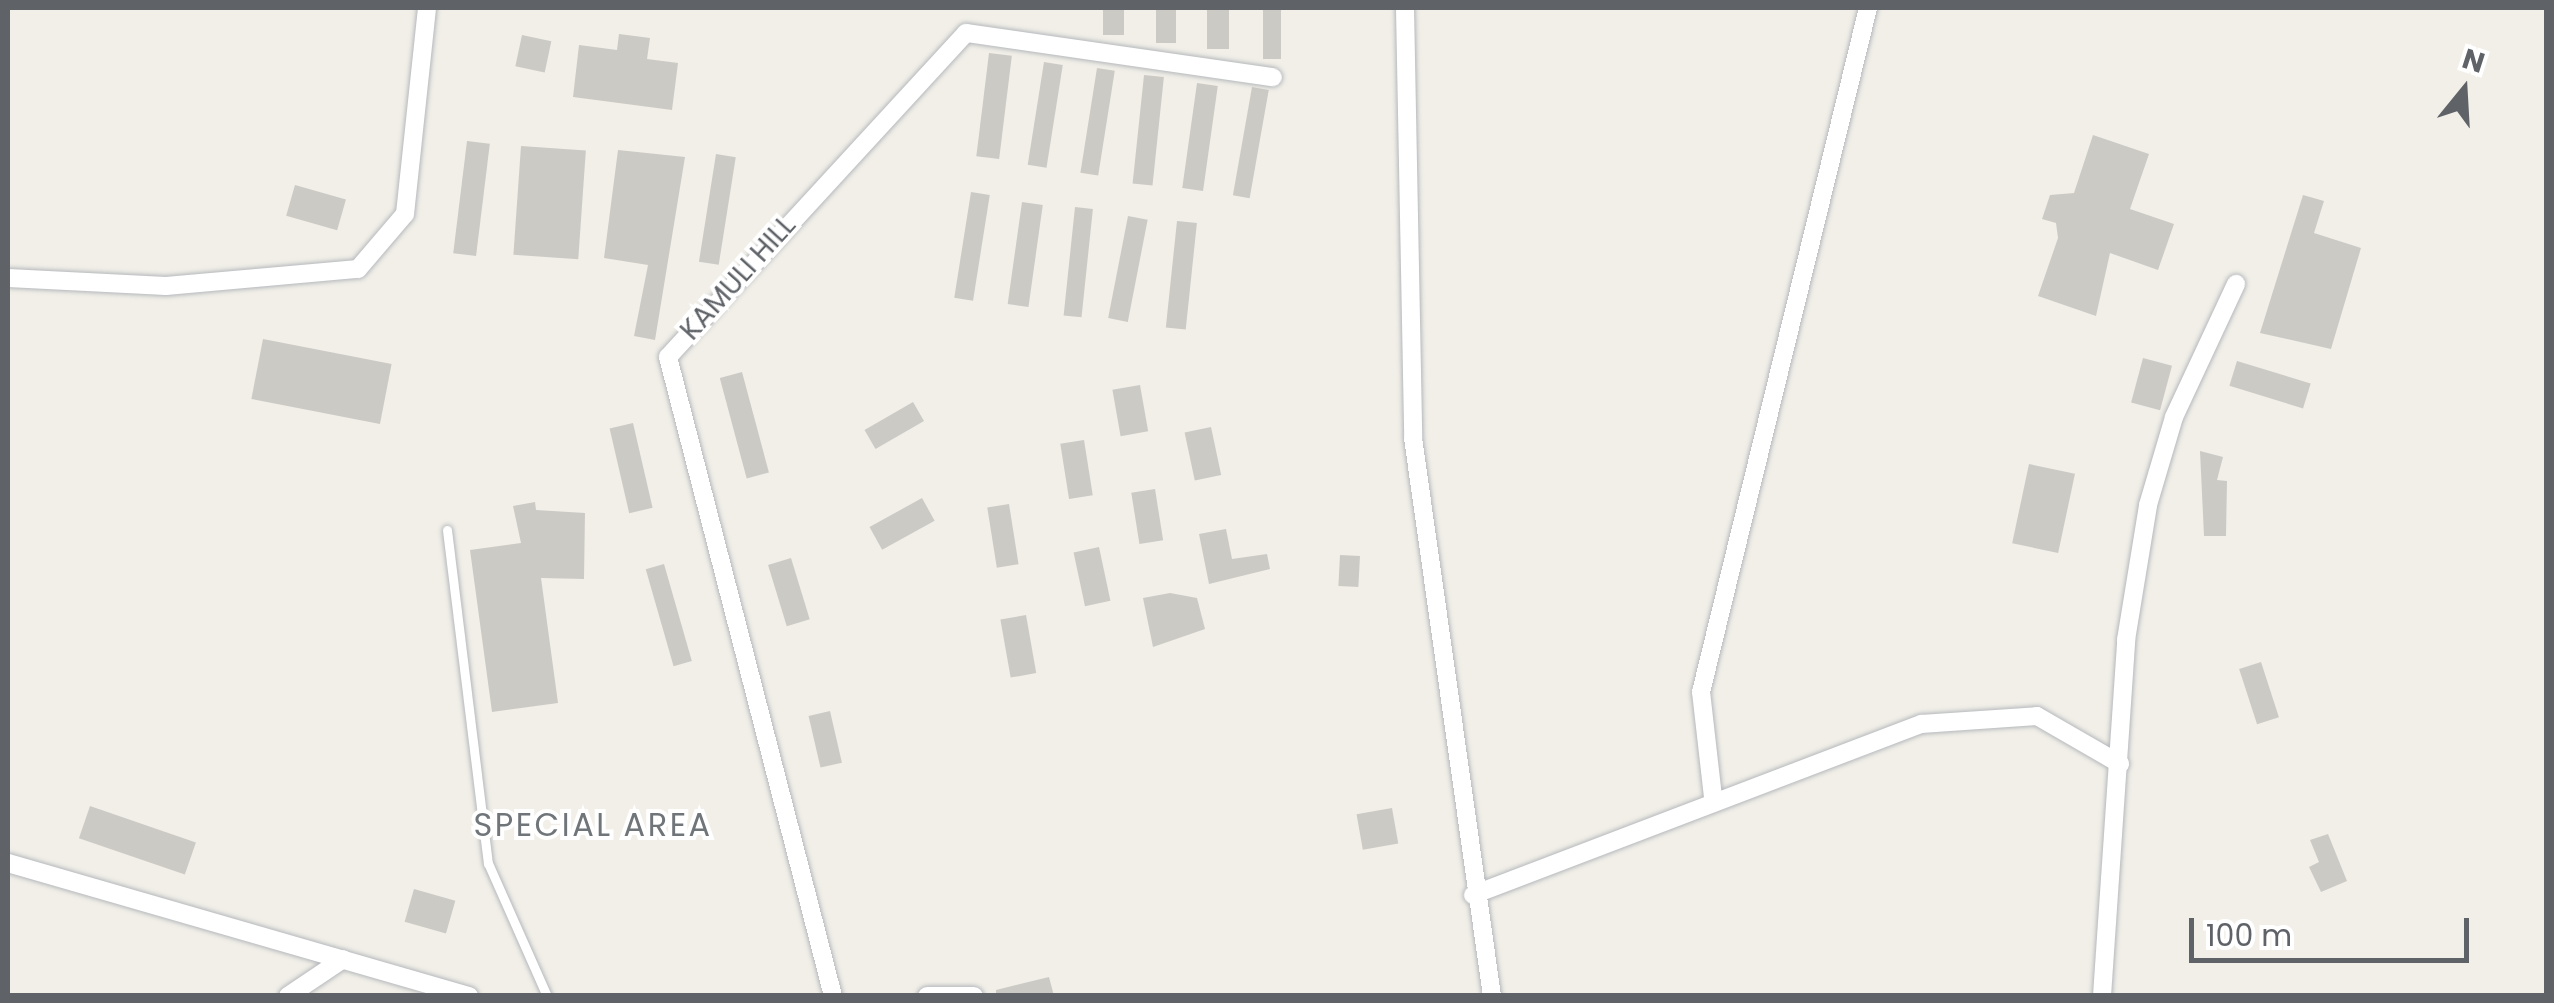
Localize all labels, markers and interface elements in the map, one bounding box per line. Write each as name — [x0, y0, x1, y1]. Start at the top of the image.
text: N — [2457, 39, 2489, 83]
north arrow — [2414, 40, 2514, 140]
street label: KAMULI HILL — [673, 209, 803, 347]
district label: SPECIAL AREA — [473, 806, 713, 844]
scale bar — [2194, 898, 2474, 960]
text: 100 m — [2206, 914, 2292, 957]

